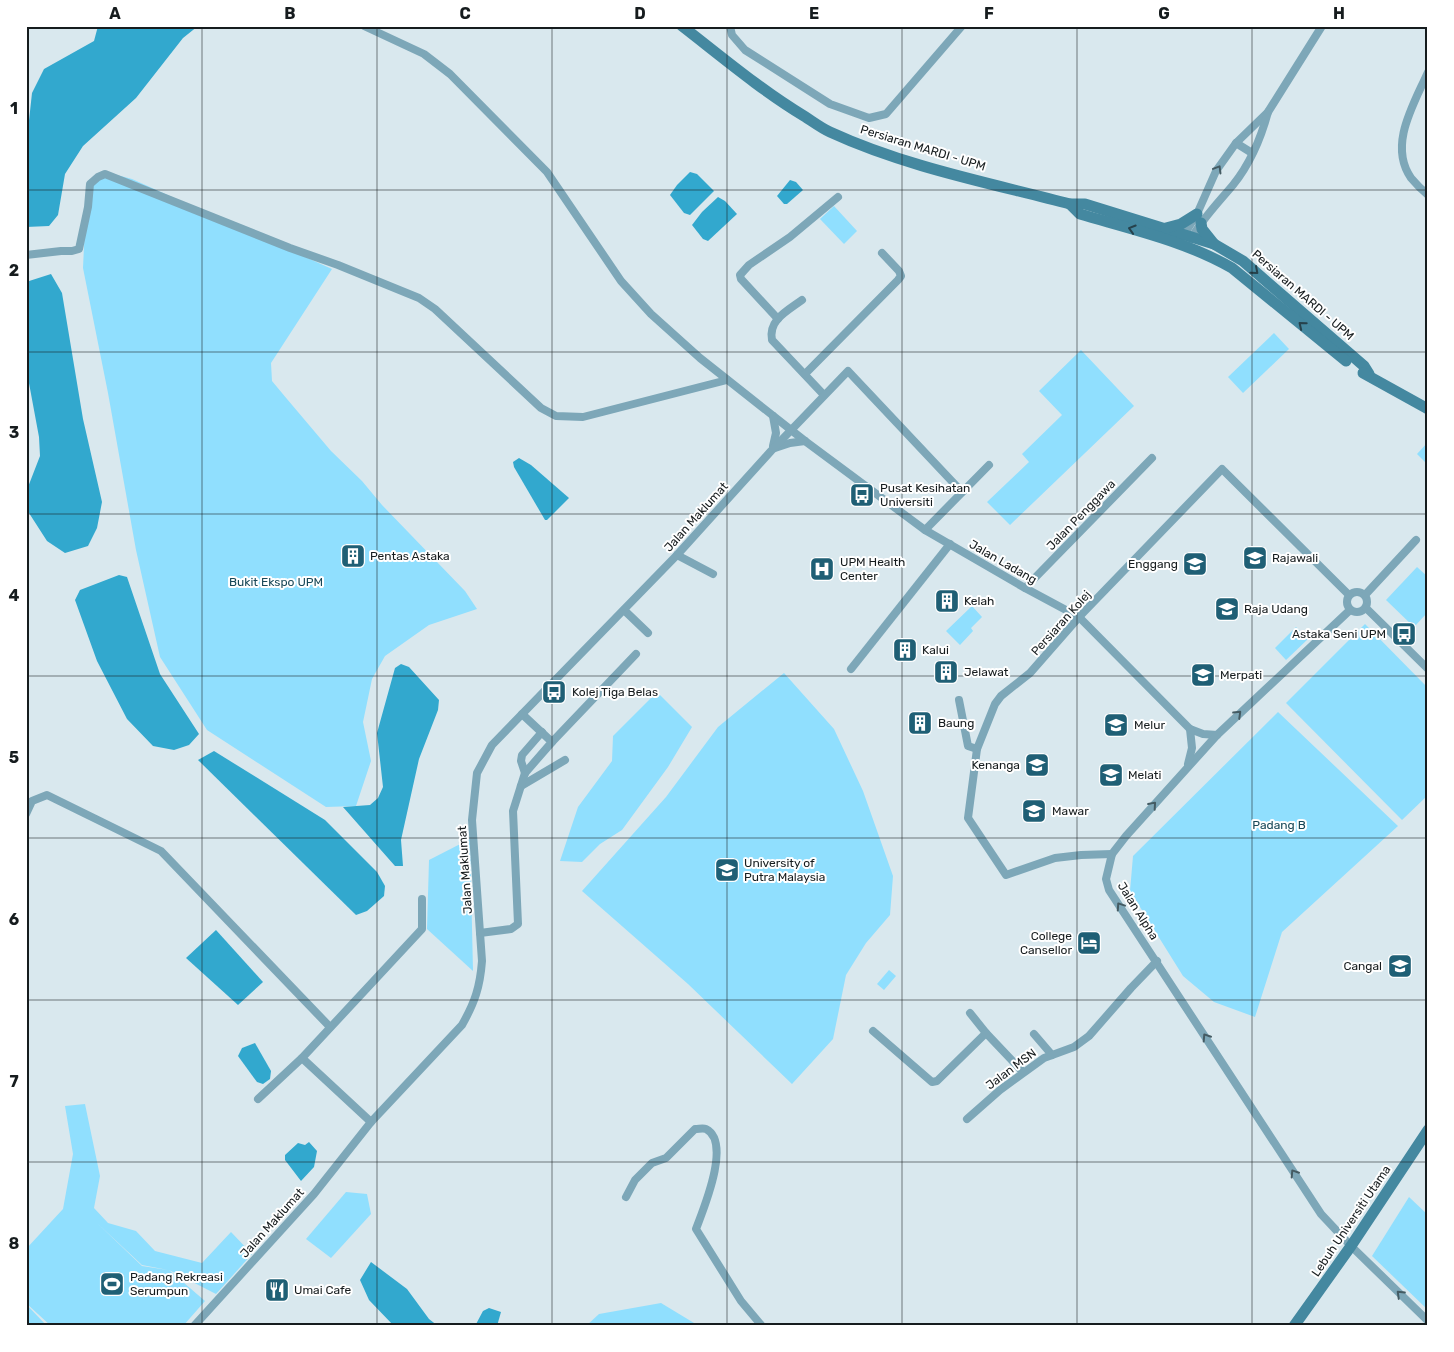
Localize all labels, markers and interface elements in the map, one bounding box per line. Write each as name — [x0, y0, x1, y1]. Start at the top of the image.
text: A — [109, 4, 121, 23]
text: B — [284, 4, 296, 23]
text: C — [459, 4, 471, 23]
text: D — [634, 4, 646, 23]
text: E — [809, 4, 819, 23]
text: F — [984, 4, 994, 23]
text: G — [1158, 4, 1170, 23]
text: H — [1333, 4, 1345, 23]
text: 1 — [10, 99, 18, 118]
street label: Persiaran MARDI - UPM — [859, 122, 987, 174]
one-way arrow — [1211, 166, 1221, 175]
one-way arrow — [1128, 225, 1136, 235]
street label: Persiaran MARDI - UPM — [1249, 247, 1357, 343]
text: 2 — [9, 261, 19, 280]
one-way arrow — [1249, 265, 1258, 274]
one-way arrow — [1299, 322, 1308, 330]
text: 3 — [9, 423, 19, 442]
street label: Jalan Penggawa — [1044, 477, 1118, 553]
street label: Jalan Maklumat — [661, 479, 731, 555]
place label: Pusat Kesihatan Universiti — [880, 481, 970, 509]
bus stop icon: Pusat Kesihatan Universiti — [849, 482, 875, 508]
street label: Jalan Ladang — [967, 537, 1039, 587]
building icon: Pentas Astaka — [340, 543, 366, 569]
school or university icon: Rajawali — [1242, 545, 1268, 571]
place label: Pentas Astaka — [370, 549, 450, 563]
school or university icon: Enggang — [1182, 551, 1208, 577]
place label: Rajawali — [1272, 551, 1318, 565]
place label: UPM Health Center — [840, 555, 905, 583]
hospital icon: UPM Health Center — [809, 556, 835, 582]
place label: Enggang — [1128, 557, 1178, 571]
park label: Bukit Ekspo UPM — [229, 575, 323, 589]
text: 4 — [9, 586, 20, 605]
building icon: Kelah — [934, 588, 960, 614]
street label: Persiaran Kolej — [1028, 588, 1094, 658]
place label: Kelah — [964, 594, 994, 608]
school or university icon: Raja Udang — [1214, 596, 1240, 622]
place label: Raja Udang — [1244, 602, 1308, 616]
bus stop icon: Astaka Seni UPM — [1391, 621, 1417, 647]
place label: Astaka Seni UPM — [1292, 627, 1386, 641]
building icon: Kalui — [892, 637, 918, 663]
place label: Kalui — [922, 643, 949, 657]
building icon: Jelawat — [933, 659, 959, 685]
school or university icon: Merpati — [1190, 662, 1216, 688]
place label: Jelawat — [964, 665, 1009, 679]
place label: Merpati — [1220, 668, 1262, 682]
bus stop icon: Kolej Tiga Belas — [541, 679, 567, 705]
place label: Kolej Tiga Belas — [572, 685, 658, 699]
building icon: Baung — [907, 710, 933, 736]
one-way arrow — [1232, 711, 1241, 720]
school or university icon: Melur — [1103, 712, 1129, 738]
place label: Baung — [938, 716, 974, 730]
place label: Melur — [1134, 718, 1165, 732]
text: 5 — [9, 748, 19, 767]
school or university icon: Kenanga — [1024, 752, 1050, 778]
place label: Kenanga — [971, 758, 1020, 772]
school or university icon: Melati — [1098, 762, 1124, 788]
place label: Melati — [1128, 768, 1161, 782]
school or university icon: Mawar — [1021, 798, 1047, 824]
one-way arrow — [1147, 802, 1156, 811]
place label: Mawar — [1052, 804, 1089, 818]
park label: Padang B — [1252, 818, 1306, 832]
street label: Jalan Maklumat — [455, 825, 475, 915]
place label: University of Putra Malaysia — [744, 856, 825, 884]
school or university icon: University of Putra Malaysia — [714, 857, 740, 883]
street label: Jalan Alpha — [1115, 879, 1161, 943]
one-way arrow — [1117, 902, 1126, 912]
text: 6 — [9, 910, 19, 929]
place label: College Cansellor — [1020, 929, 1072, 957]
hotel icon: College Cansellor — [1076, 930, 1102, 956]
school or university icon: Cangal — [1387, 953, 1413, 979]
place label: Cangal — [1343, 959, 1382, 973]
one-way arrow — [1203, 1033, 1212, 1042]
street label: Jalan MSN — [983, 1046, 1039, 1092]
text: 7 — [9, 1072, 19, 1091]
street label: Lebuh Universiti Utama — [1309, 1163, 1393, 1279]
one-way arrow — [1291, 1169, 1300, 1179]
street label: Jalan Maklumat — [237, 1185, 307, 1261]
text: 8 — [9, 1234, 20, 1253]
place label: Padang Rekreasi Serumpun — [130, 1270, 223, 1298]
sports icon: Padang Rekreasi Serumpun — [99, 1271, 125, 1297]
restaurant icon: Umai Cafe — [264, 1277, 290, 1303]
place label: Umai Cafe — [294, 1283, 352, 1297]
one-way arrow — [1397, 1291, 1406, 1300]

